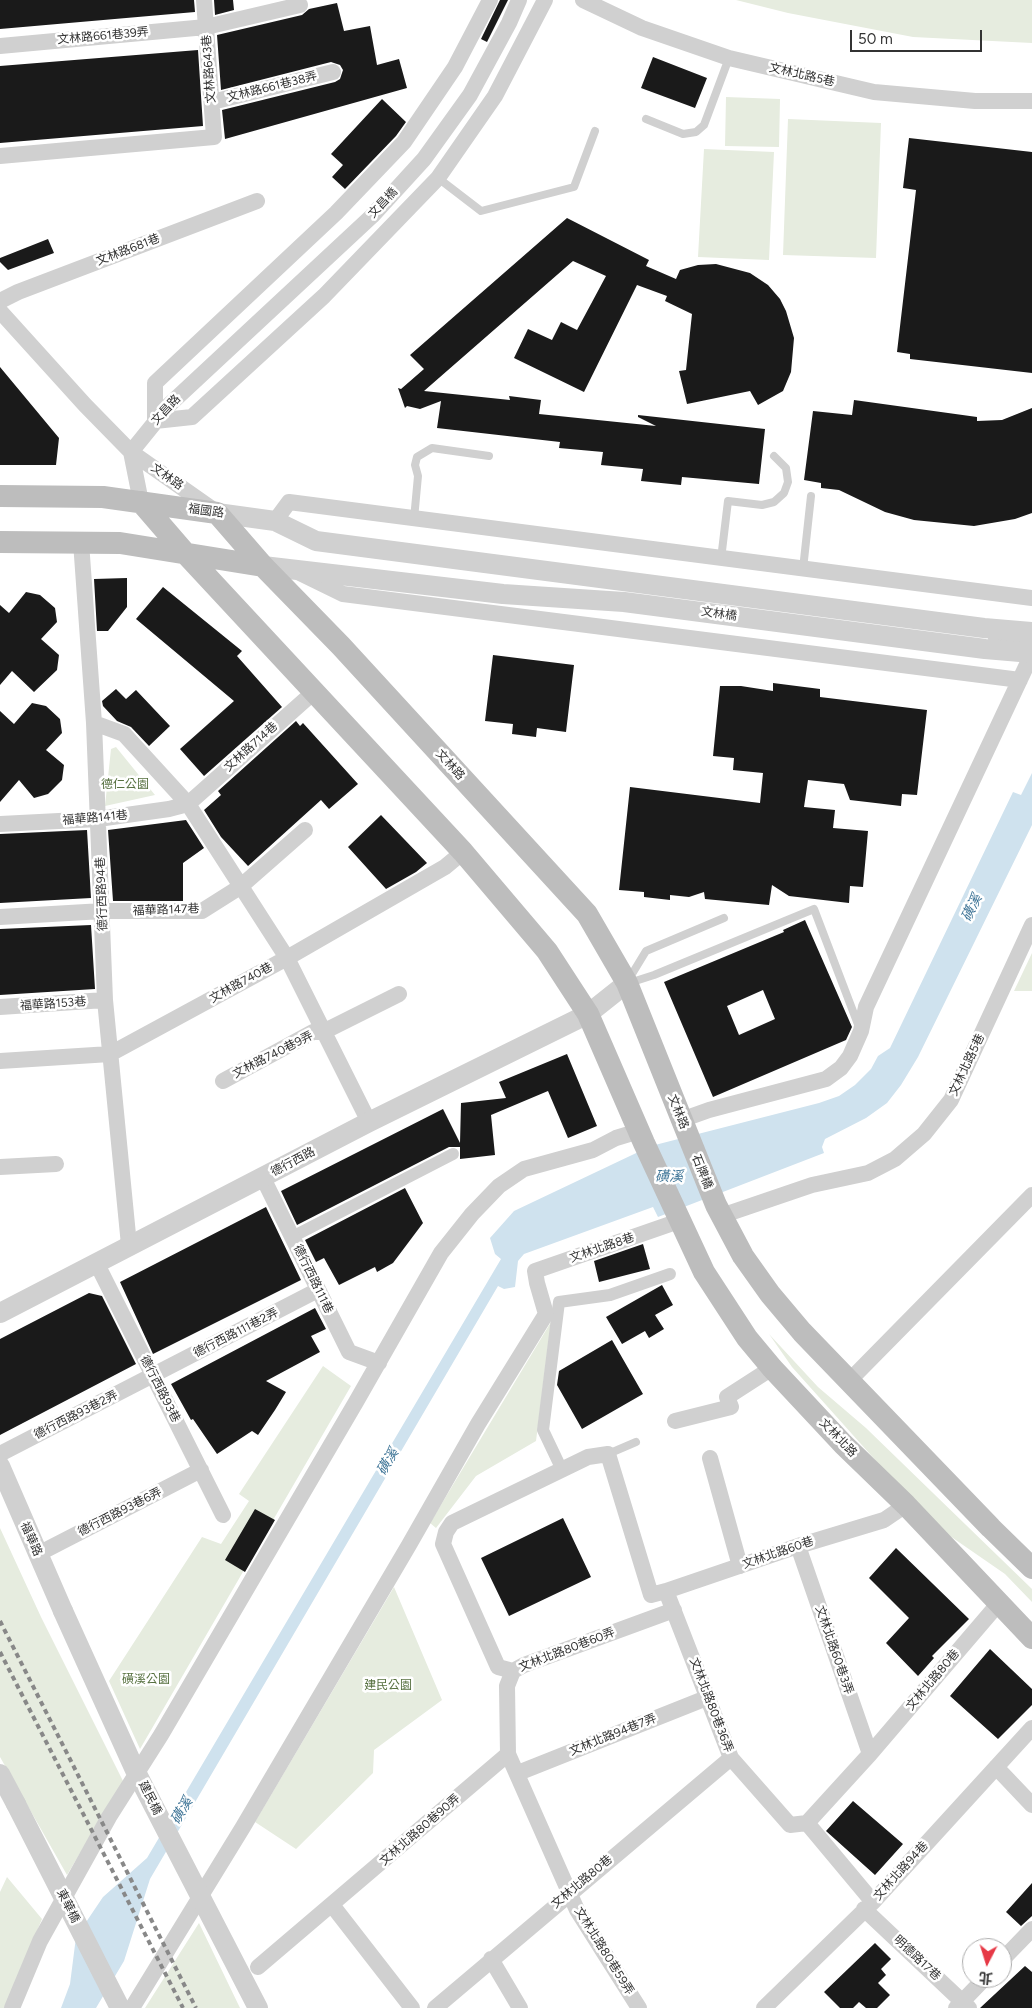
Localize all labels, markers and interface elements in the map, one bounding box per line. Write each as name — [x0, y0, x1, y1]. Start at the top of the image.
scale bar — [852, 20, 984, 52]
street label: 文林路661巷39弄 — [57, 25, 149, 47]
text: 50 m — [858, 30, 893, 48]
street label: 文林路643巷 — [199, 34, 219, 104]
street label: 文林北路5巷 — [768, 60, 836, 90]
street label: 文林路661巷38弄 — [225, 69, 319, 105]
street label: 文昌橋 — [365, 185, 401, 221]
street label: 文林路681巷 — [94, 231, 162, 269]
street label: 文昌路 — [148, 392, 184, 428]
street label: 文林路 — [148, 461, 186, 493]
street label: 福國路 — [187, 501, 225, 521]
street label: 文林橋 — [700, 604, 738, 624]
street label: 文林路714巷 — [221, 719, 281, 775]
street label: 文林路 — [433, 747, 467, 783]
park label: 德仁公園 — [101, 777, 149, 791]
street label: 福華路141巷 — [62, 808, 128, 828]
street label: 德行西路94巷 — [94, 857, 110, 931]
water label: 磺溪 — [958, 892, 986, 924]
street label: 福華路147巷 — [132, 902, 200, 918]
street label: 文林路740巷 — [207, 960, 275, 1006]
street label: 福華路153巷 — [19, 995, 87, 1013]
street label: 文林路740巷9弄 — [230, 1029, 316, 1081]
street label: 文林北路5巷 — [946, 1032, 988, 1098]
street label: 文林路 — [665, 1093, 691, 1131]
street label: 德行西路 — [268, 1144, 318, 1180]
street label: 石牌橋 — [689, 1153, 715, 1191]
water label: 磺溪 — [655, 1169, 683, 1185]
street label: 文林北路8巷 — [568, 1230, 636, 1266]
street label: 德行西路111巷 — [290, 1242, 336, 1316]
street label: 德行西路111巷2弄 — [191, 1305, 281, 1361]
street label: 德行西路93巷 — [137, 1353, 183, 1425]
street label: 德行西路93巷2弄 — [32, 1388, 120, 1442]
street label: 文林北路 — [816, 1416, 860, 1460]
water label: 磺溪 — [374, 1446, 402, 1478]
street label: 德行西路93巷6弄 — [76, 1485, 164, 1539]
street label: 福華路 — [17, 1520, 45, 1558]
street label: 文林北路60巷 — [740, 1534, 816, 1572]
street label: 文林北路60巷3弄 — [812, 1604, 856, 1696]
street label: 文林北路80巷60弄 — [517, 1625, 617, 1675]
street label: 文林北路80巷 — [903, 1647, 963, 1713]
street label: 文林北路80巷36弄 — [686, 1656, 736, 1754]
park label: 磺溪公園 — [122, 1672, 170, 1686]
park label: 建民公園 — [364, 1678, 412, 1692]
street label: 文林北路94巷7弄 — [567, 1711, 659, 1759]
street label: 建民橋 — [135, 1779, 165, 1817]
street label: 文林北路80巷90弄 — [377, 1791, 463, 1869]
water label: 磺溪 — [168, 1795, 196, 1827]
street label: 文林北路94巷 — [871, 1839, 931, 1903]
street label: 文林北路80巷 — [549, 1852, 615, 1912]
street label: 東華橋 — [53, 1887, 83, 1925]
street label: 文林北路80巷59弄 — [571, 1904, 637, 1998]
street label: 明德路17巷 — [890, 1932, 944, 1984]
north arrow — [962, 1938, 1012, 1988]
text: 北 — [978, 1968, 993, 1987]

